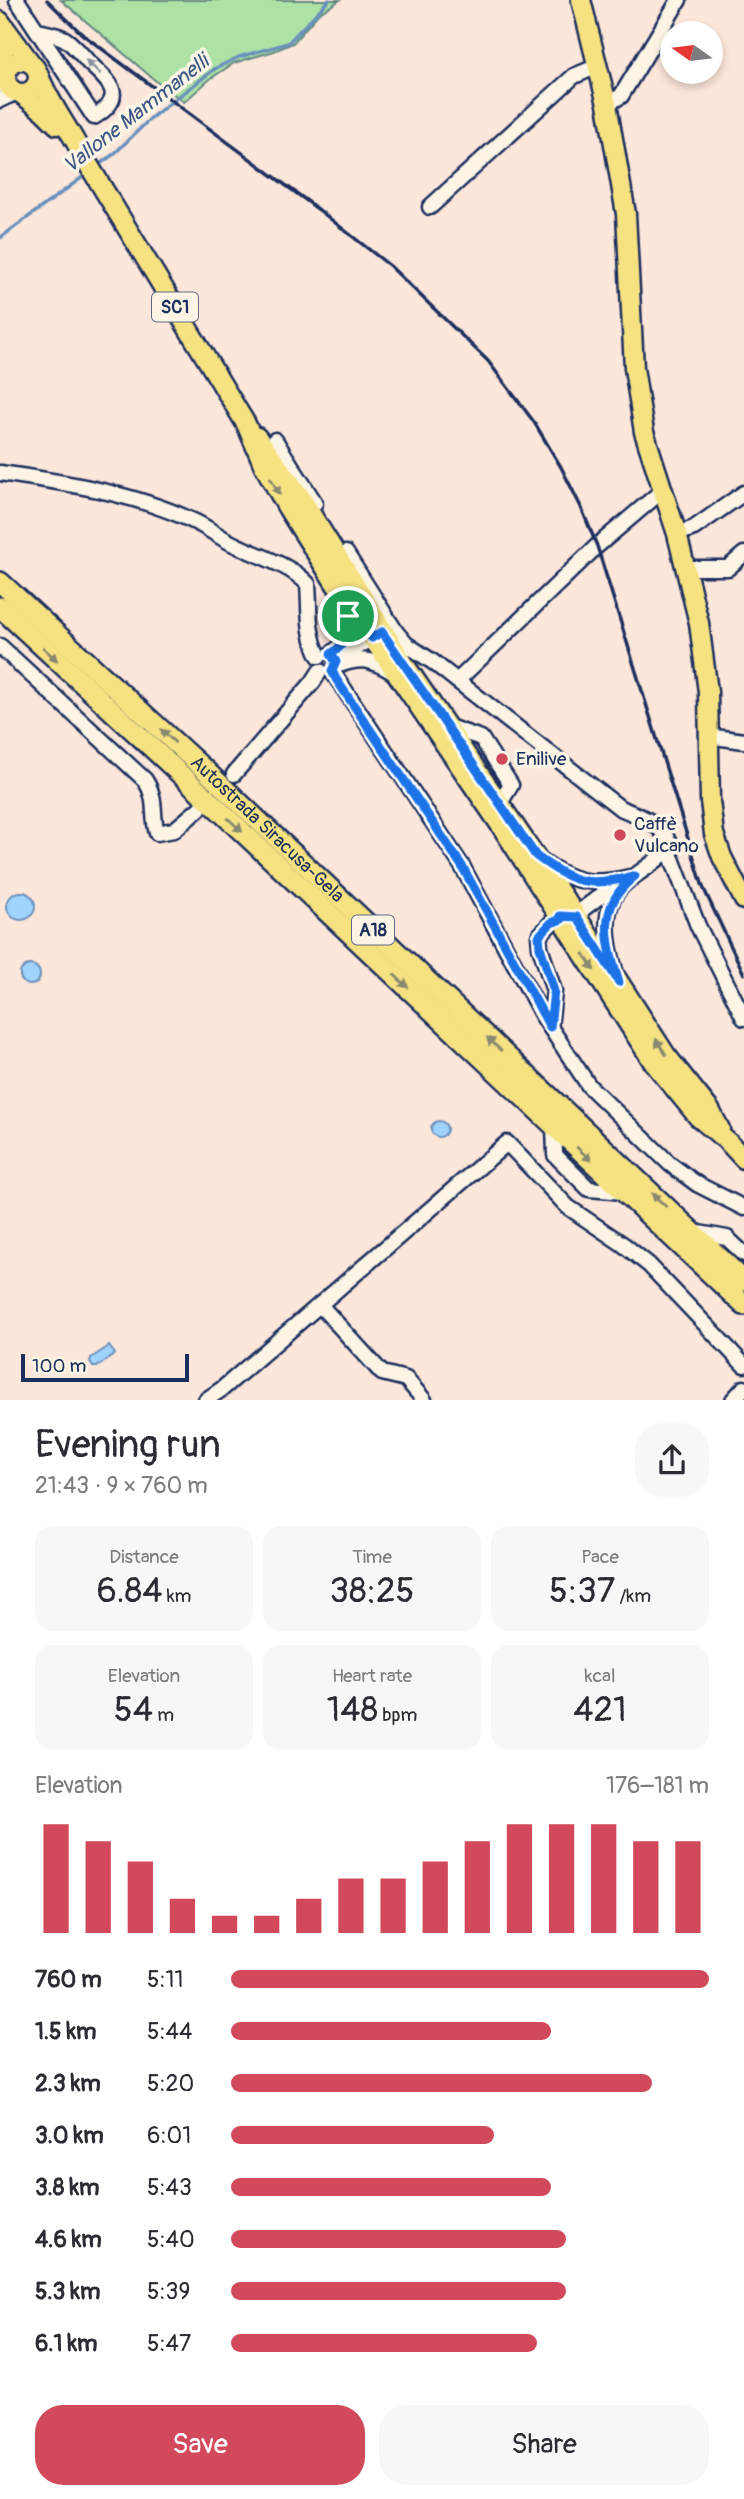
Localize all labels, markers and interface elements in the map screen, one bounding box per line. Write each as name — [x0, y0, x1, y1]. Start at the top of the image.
north arrow — [660, 21, 723, 84]
map controls — [660, 21, 723, 84]
water label: Vallone Mammanelli — [58, 47, 217, 179]
one-way arrow — [85, 59, 102, 75]
road number: SC1 — [152, 292, 198, 321]
one-way arrow — [269, 476, 281, 495]
pin — [318, 586, 378, 646]
icon: arrive — [329, 597, 367, 635]
one-way arrow — [41, 645, 58, 661]
one-way arrow — [160, 729, 177, 745]
place label: Enilive — [516, 747, 567, 771]
street label: Autostrada Siracusa-Gela — [185, 751, 349, 908]
marker: Enilive — [494, 751, 510, 767]
place label: Caffè Vulcano — [634, 812, 699, 858]
one-way arrow — [226, 817, 244, 833]
marker: Caffè Vulcano — [612, 827, 628, 843]
road number: A18 — [352, 916, 394, 945]
one-way arrow — [582, 952, 595, 971]
one-way arrow — [392, 973, 410, 989]
one-way arrow — [486, 1036, 503, 1052]
one-way arrow — [655, 1037, 668, 1056]
one-way arrow — [575, 1145, 592, 1161]
one-way arrow — [651, 1193, 668, 1209]
scale bar — [21, 1351, 189, 1383]
text: 100 m — [32, 1354, 86, 1378]
text: Evening run — [35, 1421, 221, 1469]
button: share — [635, 1423, 709, 1497]
text: 21:43 · 9 × 760 m — [35, 1471, 208, 1500]
text: Distance — [109, 1545, 179, 1569]
text: Time — [352, 1545, 392, 1569]
text: Pace — [581, 1545, 619, 1569]
text: 6.84 — [97, 1569, 163, 1613]
text: 38:25 — [329, 1569, 415, 1613]
text: 5:37 — [549, 1569, 615, 1613]
text: km — [163, 1584, 191, 1608]
text: /km — [615, 1584, 651, 1608]
text: Elevation — [108, 1664, 180, 1688]
text: Heart rate — [332, 1664, 412, 1688]
text: kcal — [585, 1664, 615, 1688]
text: 54 — [114, 1688, 153, 1732]
text: 148 — [327, 1688, 378, 1732]
text: 421 — [573, 1688, 627, 1732]
text: m — [153, 1703, 174, 1727]
text: bpm — [378, 1703, 417, 1727]
text: Elevation — [35, 1771, 123, 1800]
text: 176–181 m — [606, 1771, 709, 1800]
text: 760 m — [35, 1965, 102, 1994]
text: 5:11 — [147, 1965, 184, 1994]
text: 1.5 km — [35, 2017, 97, 2046]
text: 5:44 — [147, 2017, 192, 2046]
text: 2.3 km — [35, 2069, 101, 2098]
text: 5:20 — [147, 2069, 194, 2098]
text: 3.0 km — [35, 2121, 104, 2150]
text: 6:01 — [147, 2121, 191, 2150]
text: 3.8 km — [35, 2173, 99, 2202]
text: 5:43 — [147, 2173, 192, 2202]
text: 4.6 km — [35, 2225, 102, 2254]
text: 5:40 — [147, 2225, 195, 2254]
text: 5.3 km — [35, 2277, 100, 2306]
text: 5:39 — [147, 2277, 190, 2306]
text: 6.1 km — [35, 2329, 97, 2358]
text: 5:47 — [147, 2329, 191, 2358]
button: Save — [35, 2405, 365, 2485]
button: Share — [379, 2405, 709, 2485]

